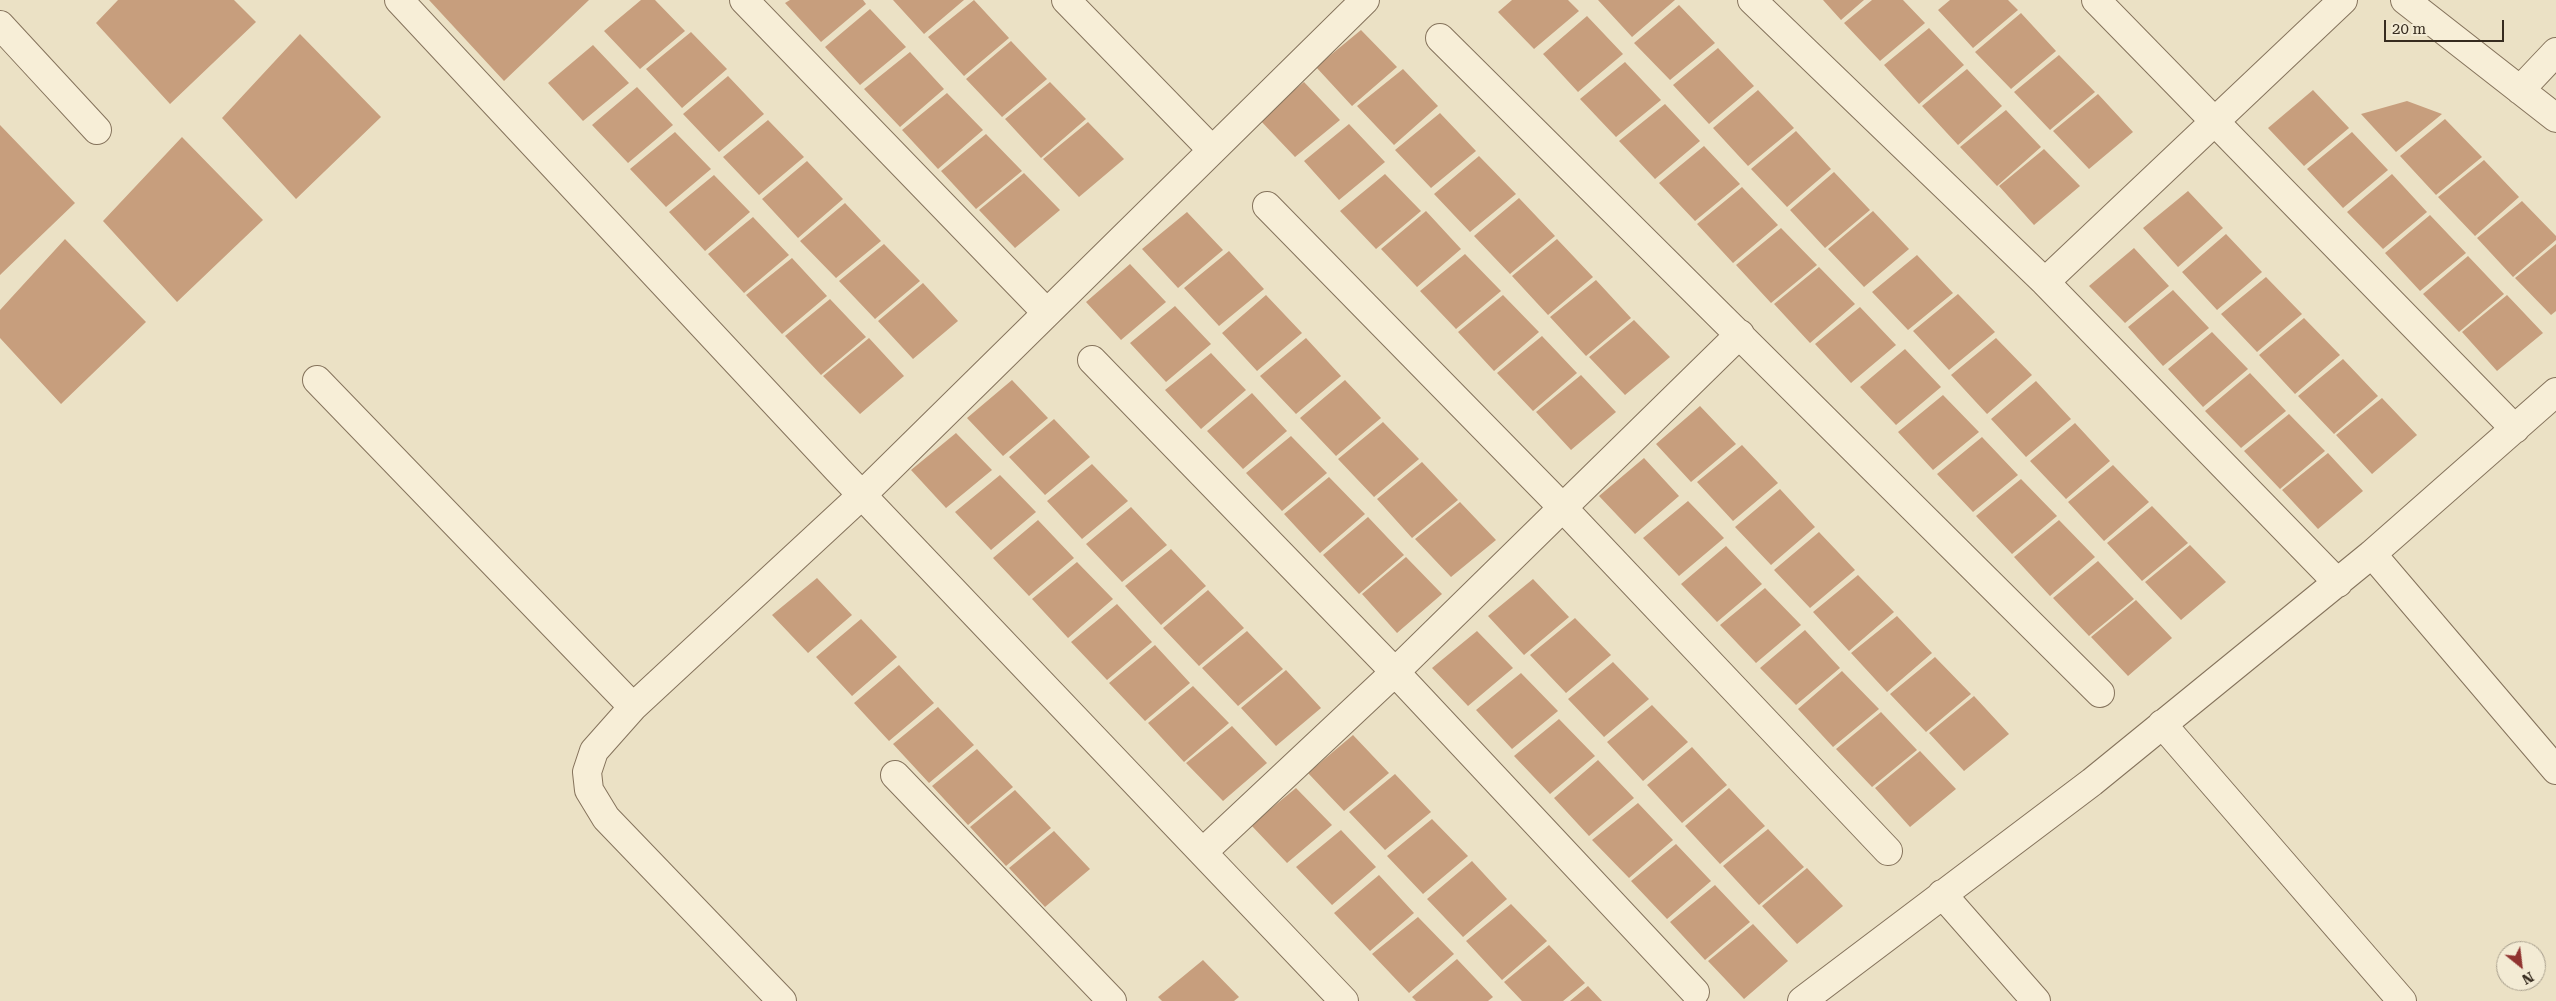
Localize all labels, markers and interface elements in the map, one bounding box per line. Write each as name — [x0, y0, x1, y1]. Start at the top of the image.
scale bar — [2386, 10, 2506, 42]
text: 20 m — [2392, 20, 2426, 38]
north arrow — [2496, 941, 2546, 991]
text: N — [2519, 969, 2536, 988]

